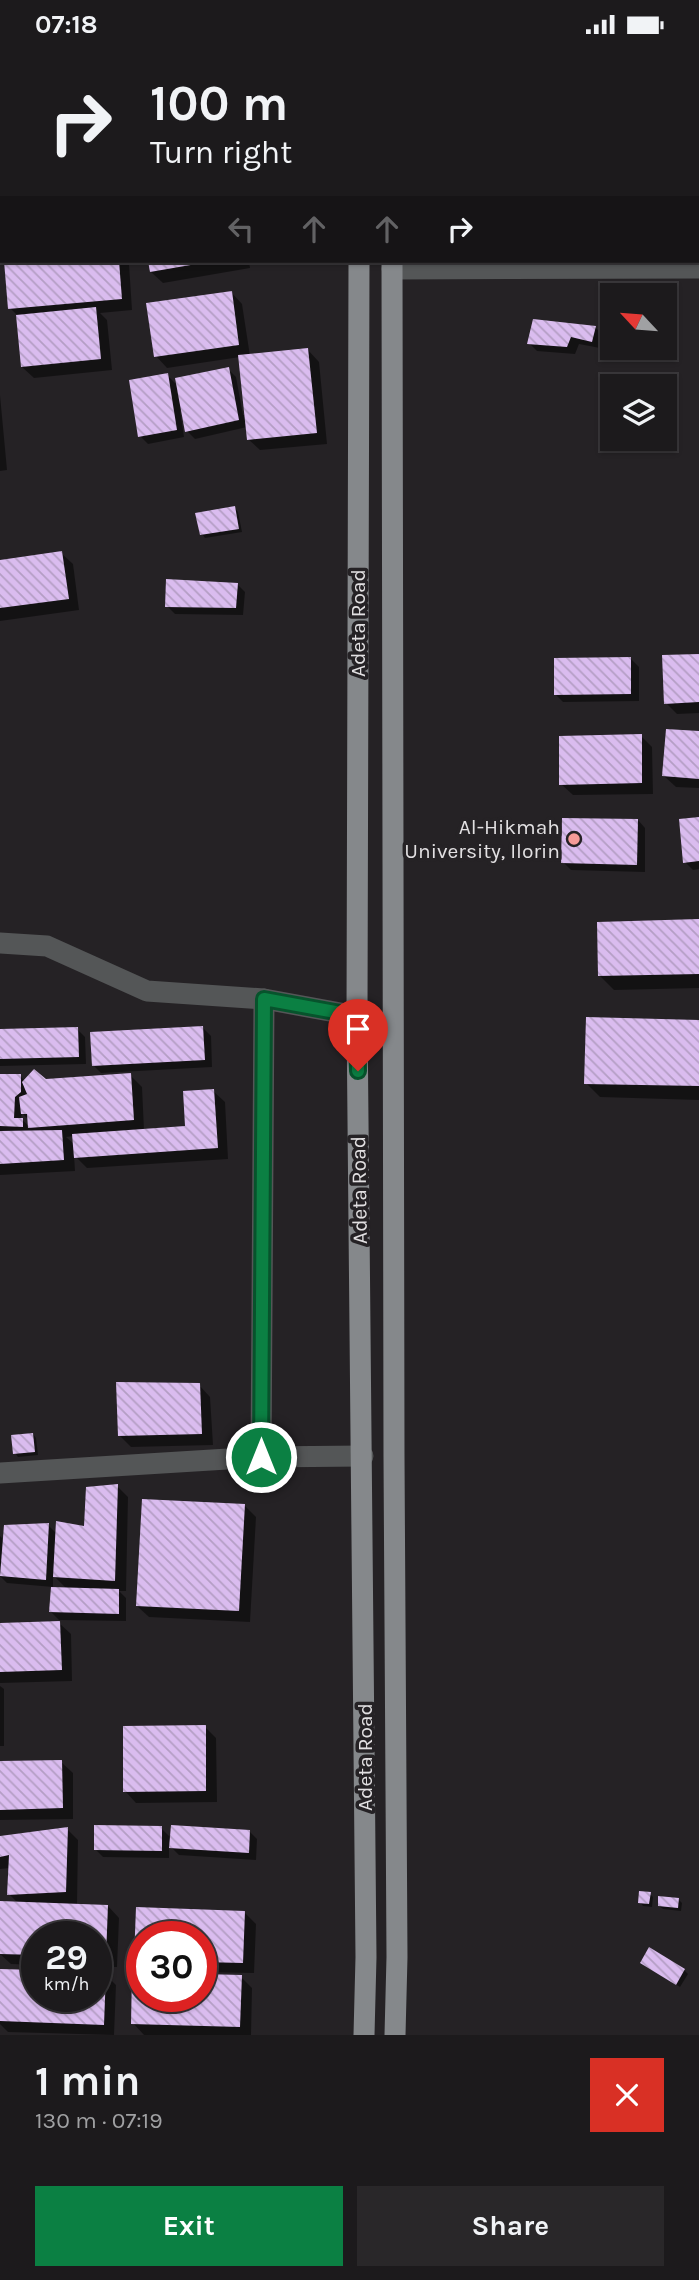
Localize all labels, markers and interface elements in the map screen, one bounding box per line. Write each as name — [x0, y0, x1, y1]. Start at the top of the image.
text: 07:18 — [35, 9, 97, 40]
text: 100 m — [150, 75, 288, 132]
icon: right — [35, 77, 126, 168]
text: Turn right — [150, 134, 292, 171]
icon: left — [222, 210, 260, 248]
icon: ahead — [295, 210, 333, 248]
icon: ahead — [368, 210, 406, 248]
icon: right — [441, 210, 479, 248]
north arrow — [600, 283, 677, 361]
map controls — [600, 283, 677, 451]
button: layers — [600, 374, 677, 451]
street label: Adeta Road — [346, 569, 370, 677]
place label: Al-Hikmah University, Ilorin — [404, 815, 560, 863]
marker: Al-Hikmah University, Ilorin — [566, 831, 582, 847]
pin — [328, 999, 388, 1071]
icon: arrive — [339, 1010, 377, 1048]
street label: Adeta Road — [346, 1136, 372, 1244]
position arrow — [224, 1420, 298, 1494]
street label: Adeta Road — [353, 1703, 377, 1811]
speed limit sign: 30 — [126, 1921, 217, 2012]
text: 29 — [45, 1937, 88, 1978]
text: km/h — [44, 1973, 89, 1995]
text: 1 min — [35, 2056, 140, 2106]
button: close — [590, 2058, 664, 2132]
text: 130 m · 07:19 — [35, 2107, 163, 2134]
button: Exit — [35, 2186, 343, 2266]
button: Share — [357, 2186, 664, 2266]

